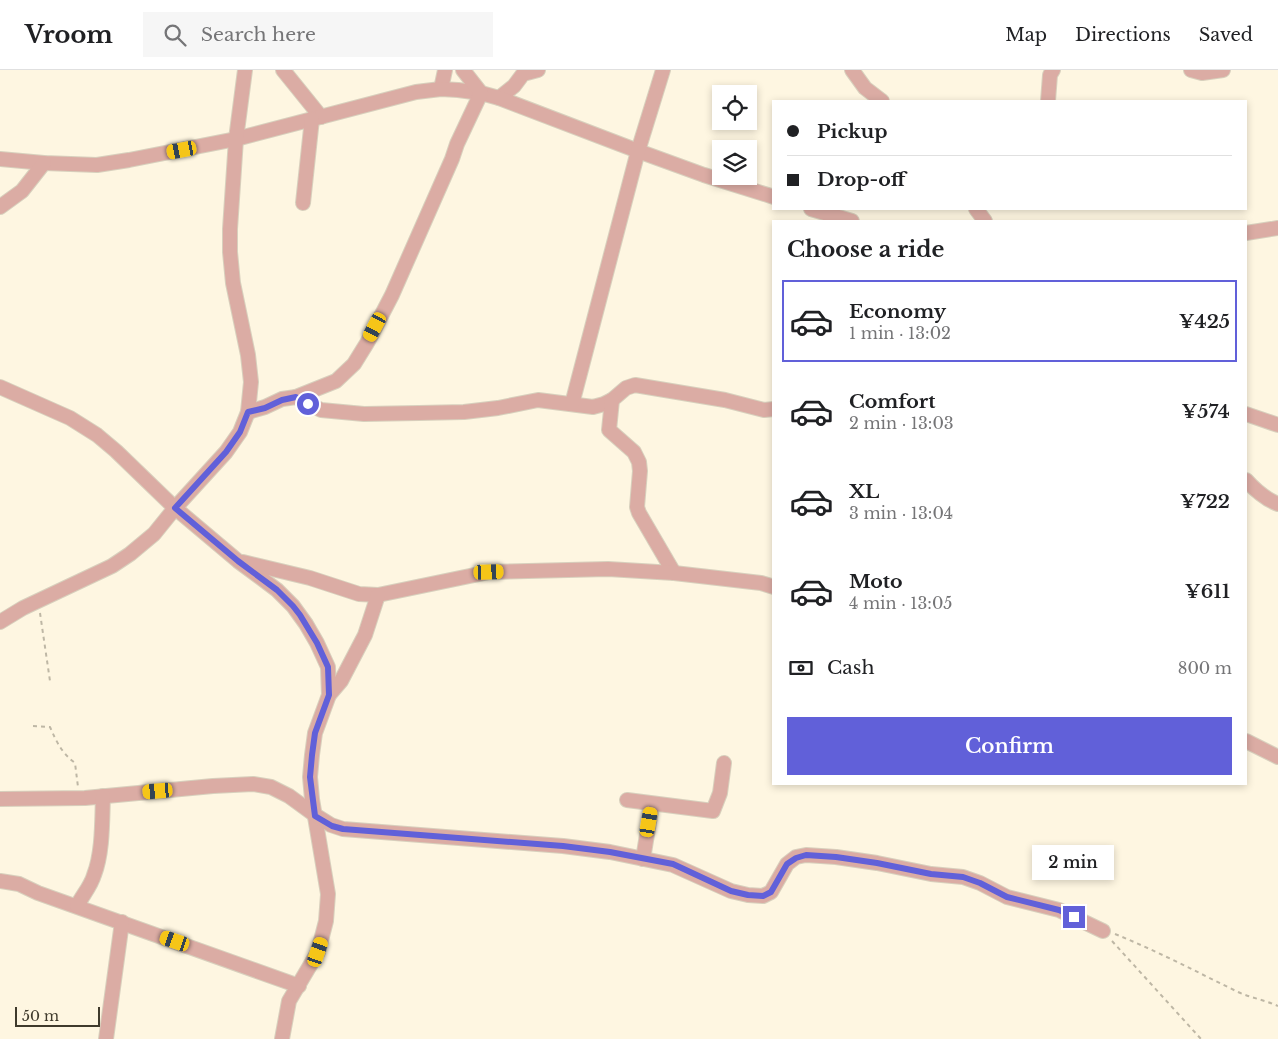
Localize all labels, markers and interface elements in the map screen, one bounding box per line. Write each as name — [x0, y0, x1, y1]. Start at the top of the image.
search box — [143, 12, 493, 57]
text: Vroom — [25, 20, 113, 49]
icon: search — [161, 21, 189, 49]
text: Search here — [201, 23, 316, 46]
text: Map — [1005, 24, 1047, 46]
text: Directions — [1075, 24, 1171, 46]
text: Saved — [1199, 24, 1253, 46]
map controls — [712, 85, 757, 185]
button: locate — [712, 85, 757, 130]
text: Pickup — [817, 120, 888, 143]
car — [165, 140, 198, 160]
button: layers — [712, 140, 757, 185]
text: Drop-off — [817, 168, 906, 191]
text: Choose a ride — [787, 236, 944, 263]
icon: car — [789, 299, 834, 344]
text: Economy — [849, 300, 946, 323]
car — [361, 310, 388, 344]
text: ¥425 — [1179, 310, 1230, 333]
text: 1 min · 13:02 — [849, 323, 951, 343]
icon: car — [789, 389, 834, 434]
text: Comfort — [849, 390, 936, 413]
route start — [297, 393, 319, 415]
text: ¥574 — [1181, 400, 1230, 423]
text: 2 min · 13:03 — [849, 413, 954, 433]
icon: car — [789, 479, 834, 524]
text: XL — [849, 480, 879, 503]
text: ¥722 — [1180, 490, 1230, 513]
text: 3 min · 13:04 — [849, 503, 953, 523]
car — [473, 564, 504, 580]
icon: car — [789, 569, 834, 614]
text: Moto — [849, 570, 903, 593]
text: ¥611 — [1185, 580, 1230, 603]
text: 4 min · 13:05 — [849, 593, 952, 613]
icon: cash — [787, 654, 815, 682]
text: Cash — [827, 656, 874, 679]
text: 800 m — [1178, 658, 1232, 678]
button: Confirm — [787, 717, 1232, 775]
car — [142, 782, 173, 800]
car — [639, 806, 658, 838]
callout: 2 min — [1033, 844, 1115, 880]
text: 2 min — [1048, 852, 1098, 872]
route end — [1063, 906, 1085, 928]
car — [158, 929, 191, 953]
car — [306, 935, 329, 969]
scale bar — [15, 1004, 100, 1027]
text: 50 m — [22, 1007, 59, 1025]

